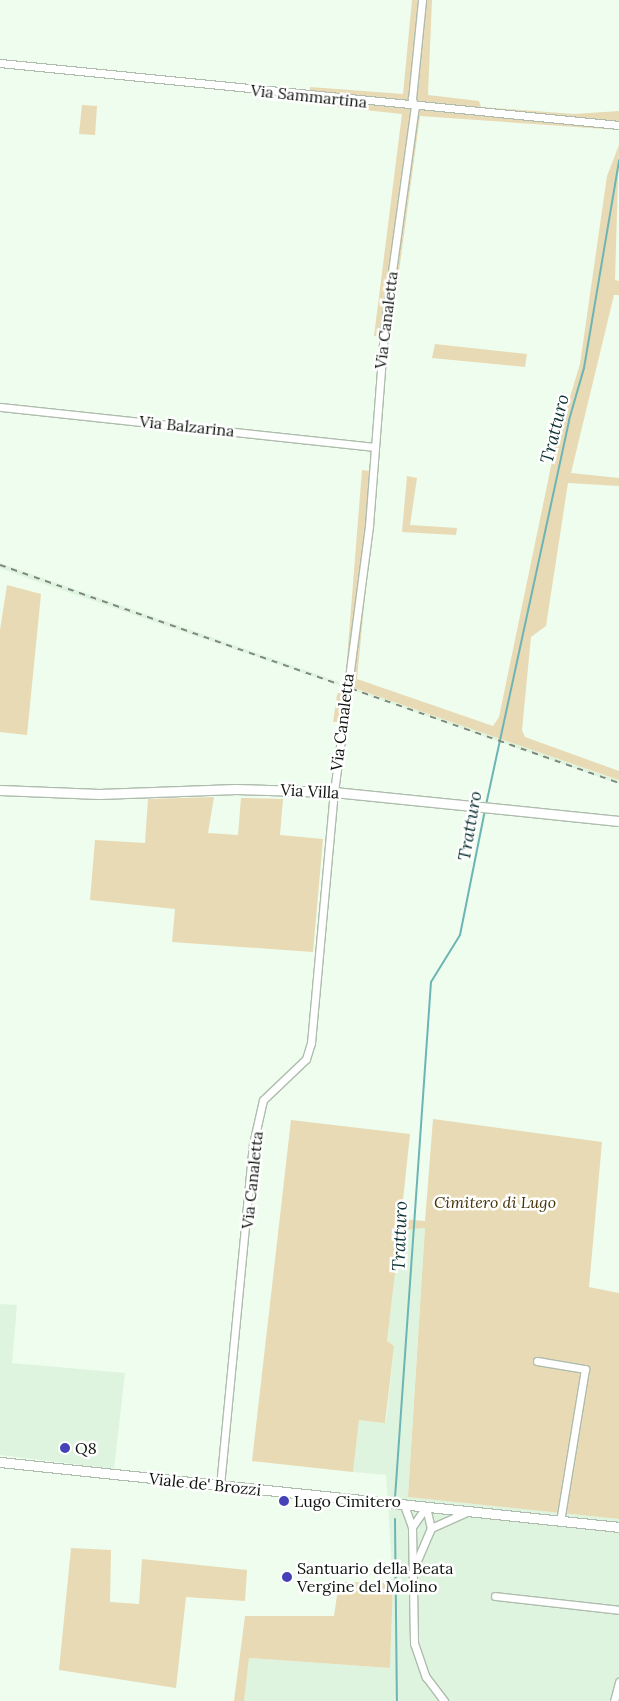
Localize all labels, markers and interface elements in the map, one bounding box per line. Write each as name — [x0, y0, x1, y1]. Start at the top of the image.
street label: Via Sammartina — [250, 80, 368, 112]
street label: Via Canaletta — [370, 270, 402, 370]
water label: Tratturo — [536, 392, 574, 466]
street label: Via Balzarina — [138, 411, 236, 441]
street label: Via Canaletta — [326, 672, 358, 772]
street label: Via Villa — [280, 780, 340, 802]
water label: Tratturo — [453, 789, 487, 863]
street label: Via Canaletta — [237, 1130, 267, 1230]
park label: Cimitero di Lugo — [434, 1192, 556, 1212]
water label: Tratturo — [388, 1200, 412, 1272]
place label: Q8 — [75, 1438, 97, 1458]
marker: Q8 — [59, 1442, 71, 1454]
street label: Viale de' Brozzi — [148, 1469, 262, 1499]
place label: Lugo Cimitero — [294, 1491, 401, 1511]
marker: Lugo Cimitero — [278, 1495, 290, 1507]
place label: Santuario della Beata Vergine del Molino — [297, 1558, 453, 1596]
marker: Santuario della Beata Vergine del Molino — [281, 1571, 293, 1583]

